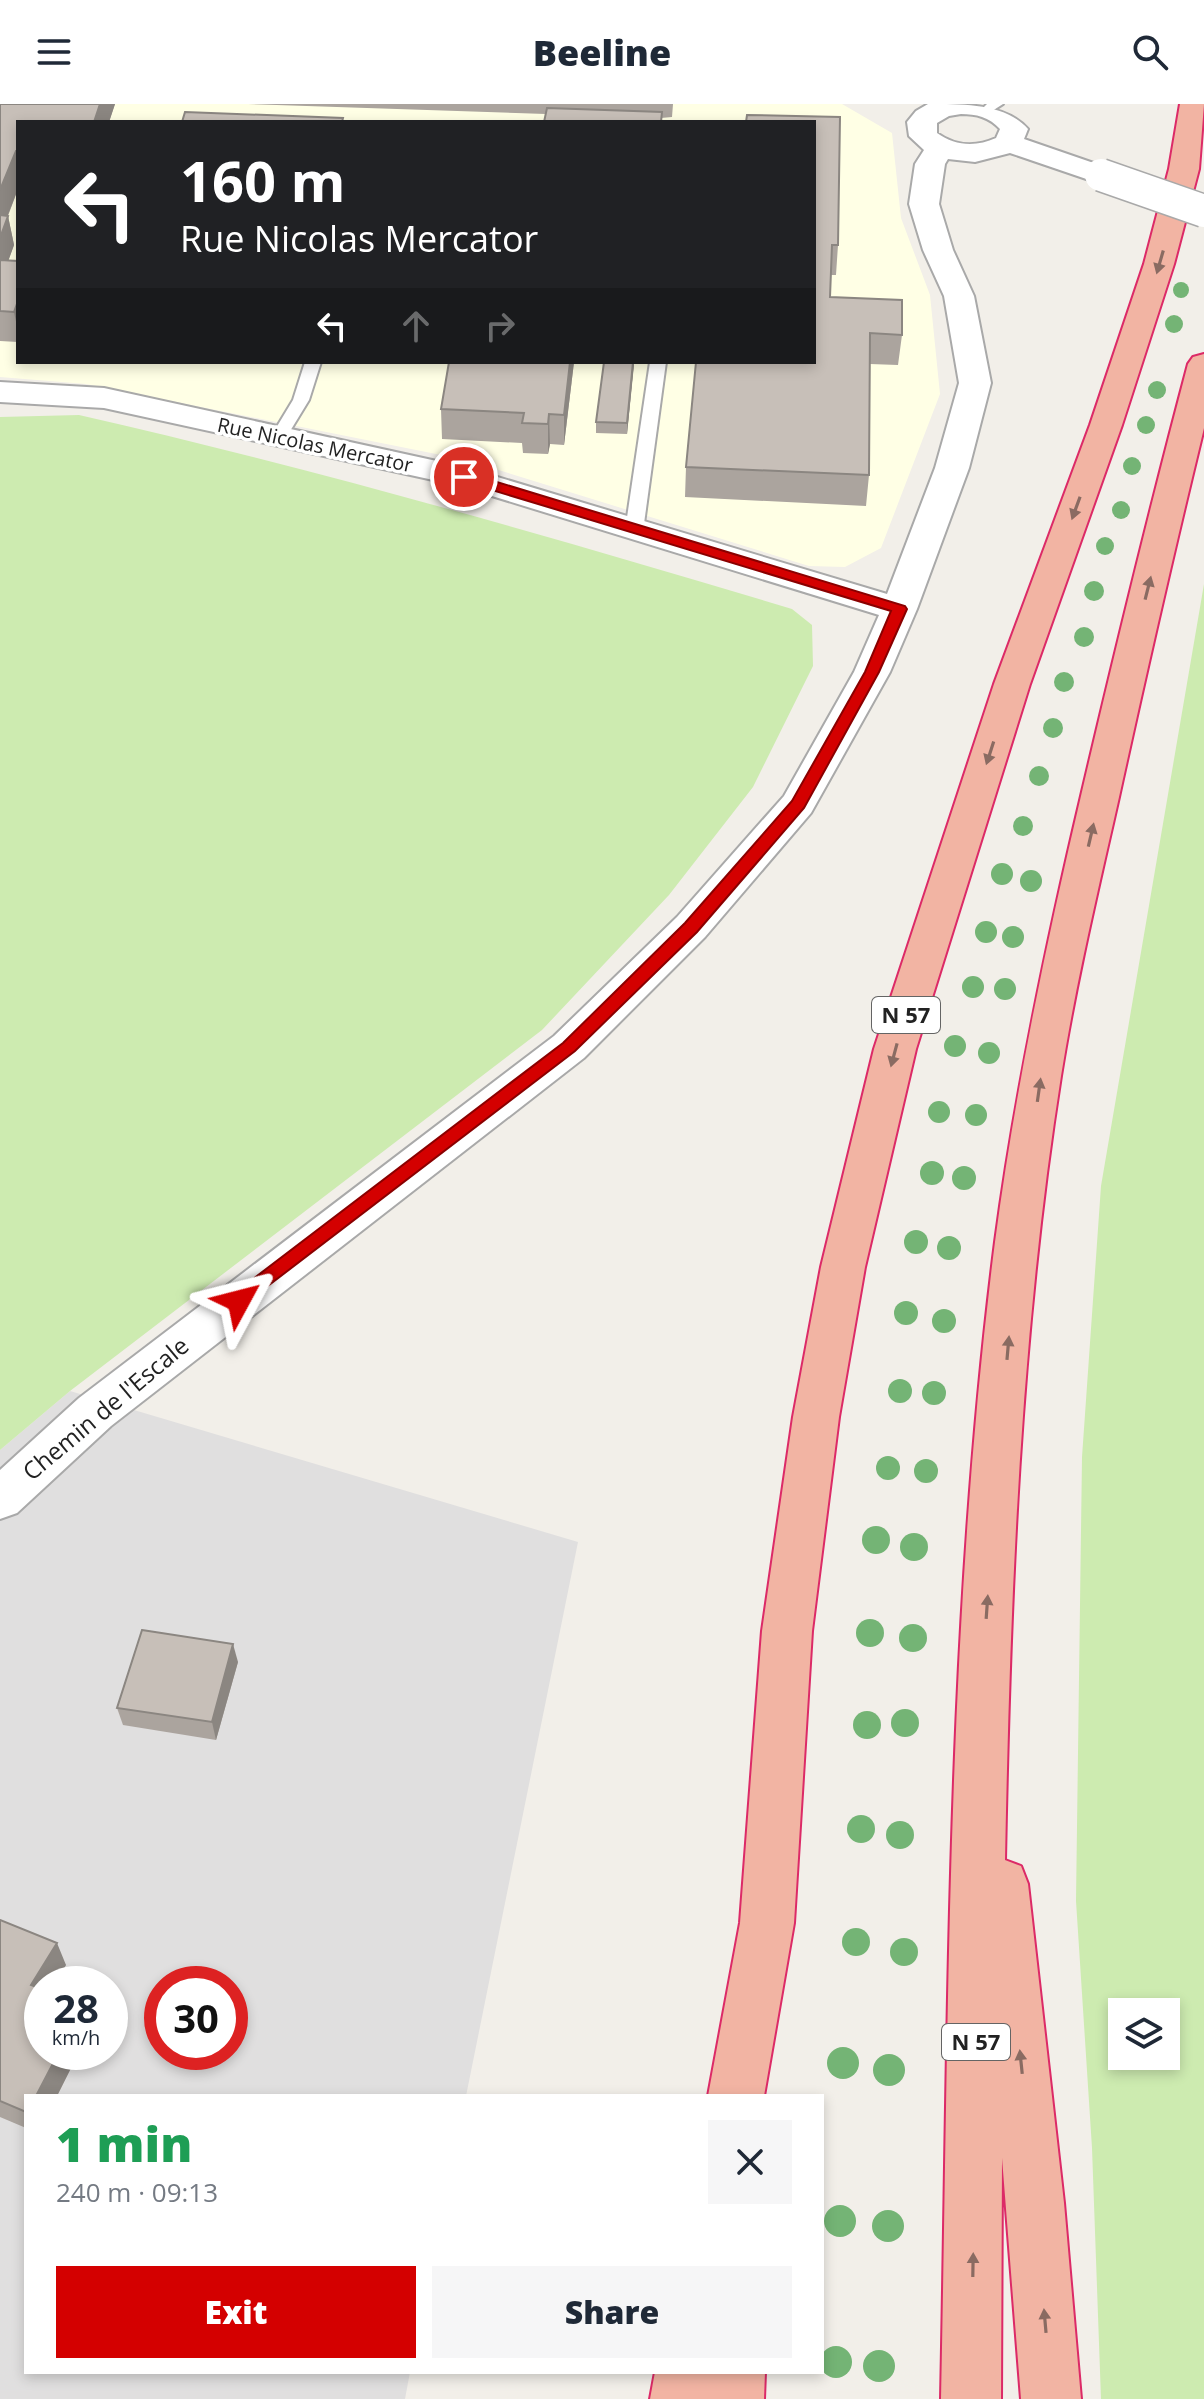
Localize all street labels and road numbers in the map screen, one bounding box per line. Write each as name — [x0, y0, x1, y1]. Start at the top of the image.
street label: Rue Nicolas Mercator — [215, 411, 415, 478]
road number: N 57 — [872, 997, 940, 1033]
street label: Chemin de l'Escale — [15, 1329, 195, 1487]
road number: N 57 — [942, 2024, 1010, 2060]

